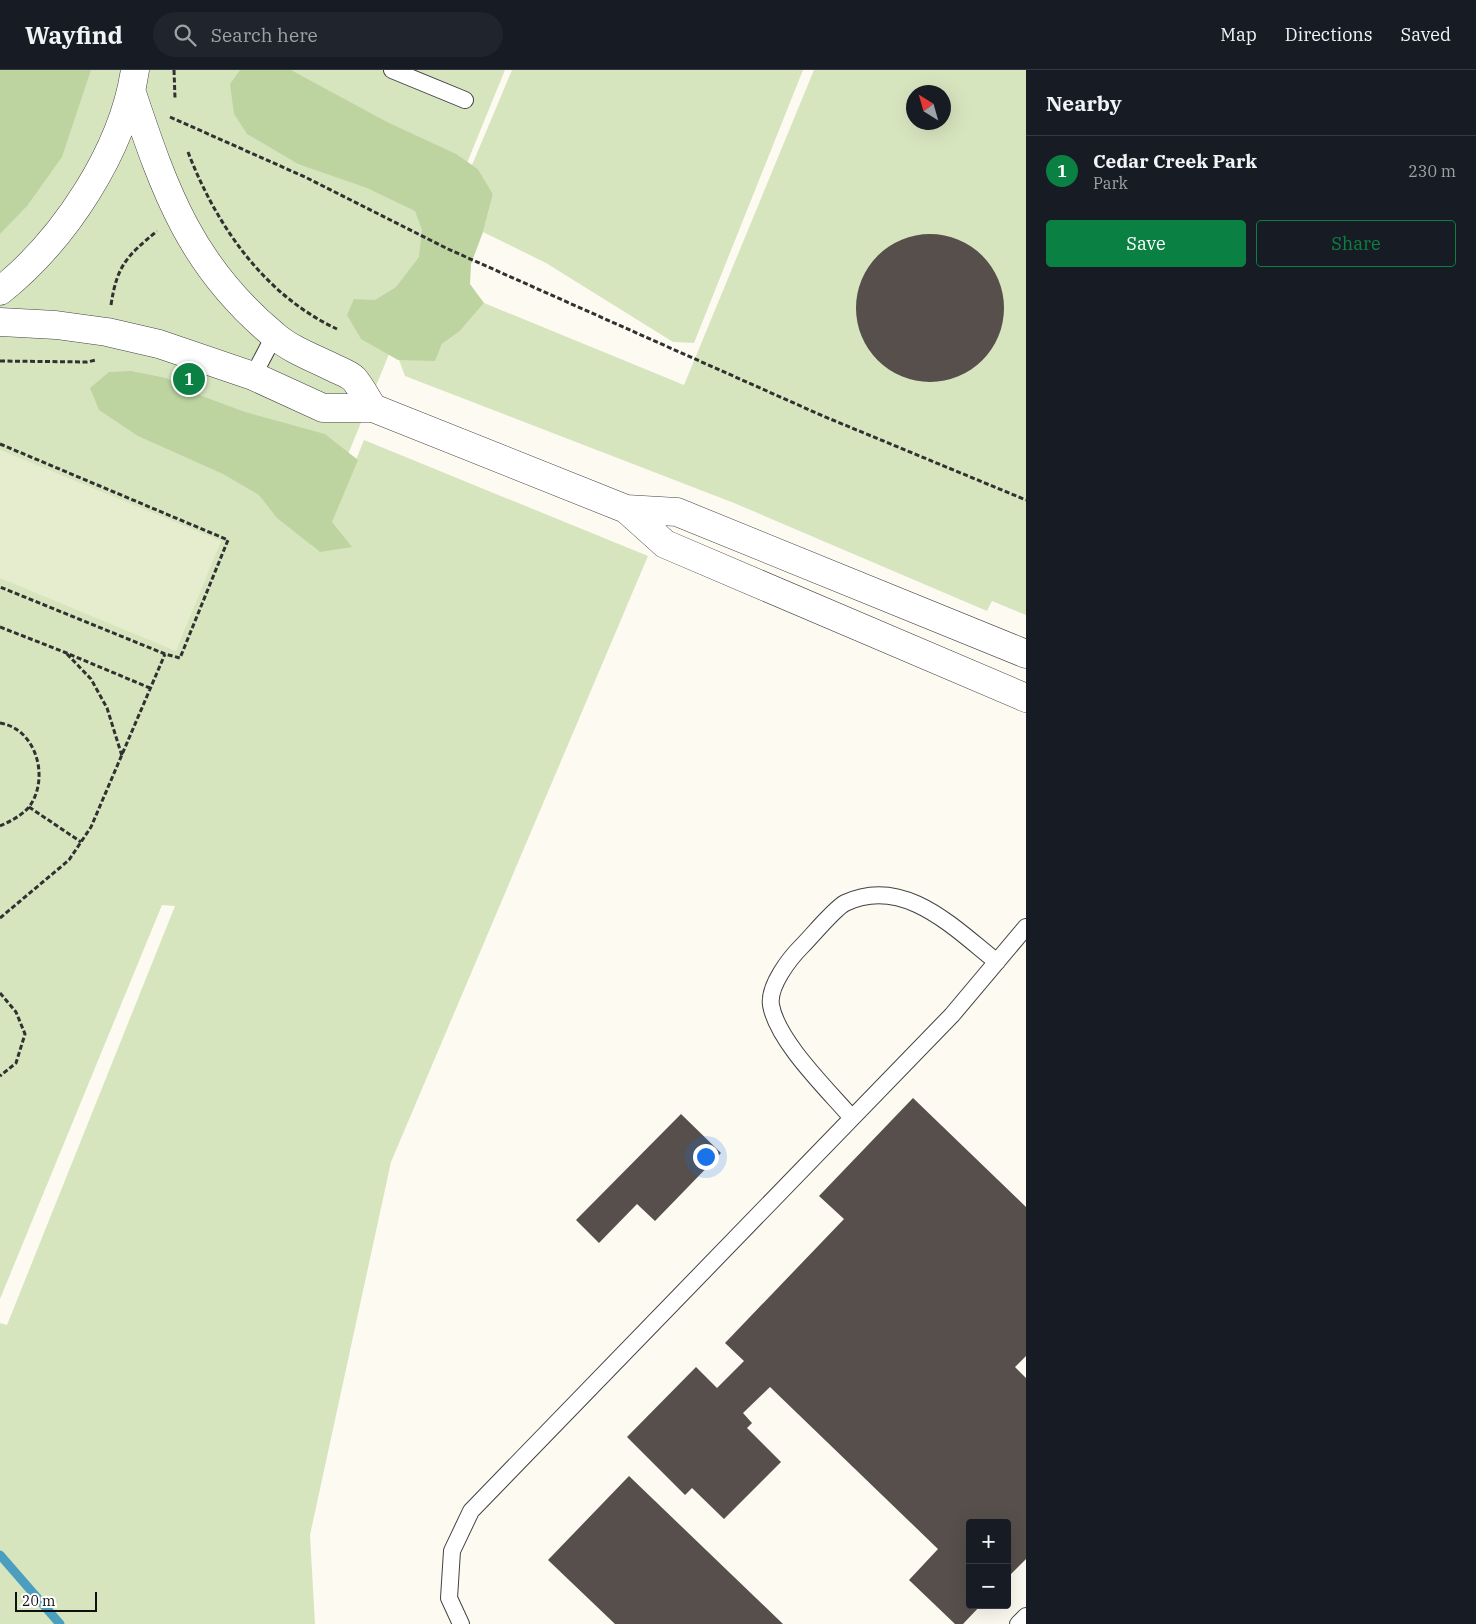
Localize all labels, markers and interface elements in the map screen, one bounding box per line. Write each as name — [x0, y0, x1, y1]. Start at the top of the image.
search box — [153, 12, 503, 57]
text: Wayfind — [25, 19, 123, 51]
icon: search — [171, 21, 199, 49]
text: Search here — [211, 23, 318, 47]
text: Map — [1220, 23, 1257, 46]
text: Directions — [1285, 23, 1373, 46]
text: Saved — [1401, 23, 1451, 46]
north arrow — [906, 85, 951, 130]
text: Nearby — [1046, 89, 1122, 117]
text: Cedar Creek Park — [1093, 149, 1257, 173]
text: 1 — [1057, 161, 1067, 181]
text: 230 m — [1408, 161, 1456, 181]
text: Park — [1093, 173, 1128, 193]
button: Save — [1046, 220, 1246, 267]
button: Share — [1256, 220, 1456, 267]
pin: 1 — [173, 360, 205, 398]
your location — [693, 1144, 719, 1170]
map controls — [966, 1519, 1011, 1609]
button: + — [966, 1519, 1011, 1564]
button: − — [966, 1564, 1011, 1609]
scale bar — [15, 1589, 98, 1612]
text: 20 m — [22, 1592, 55, 1610]

